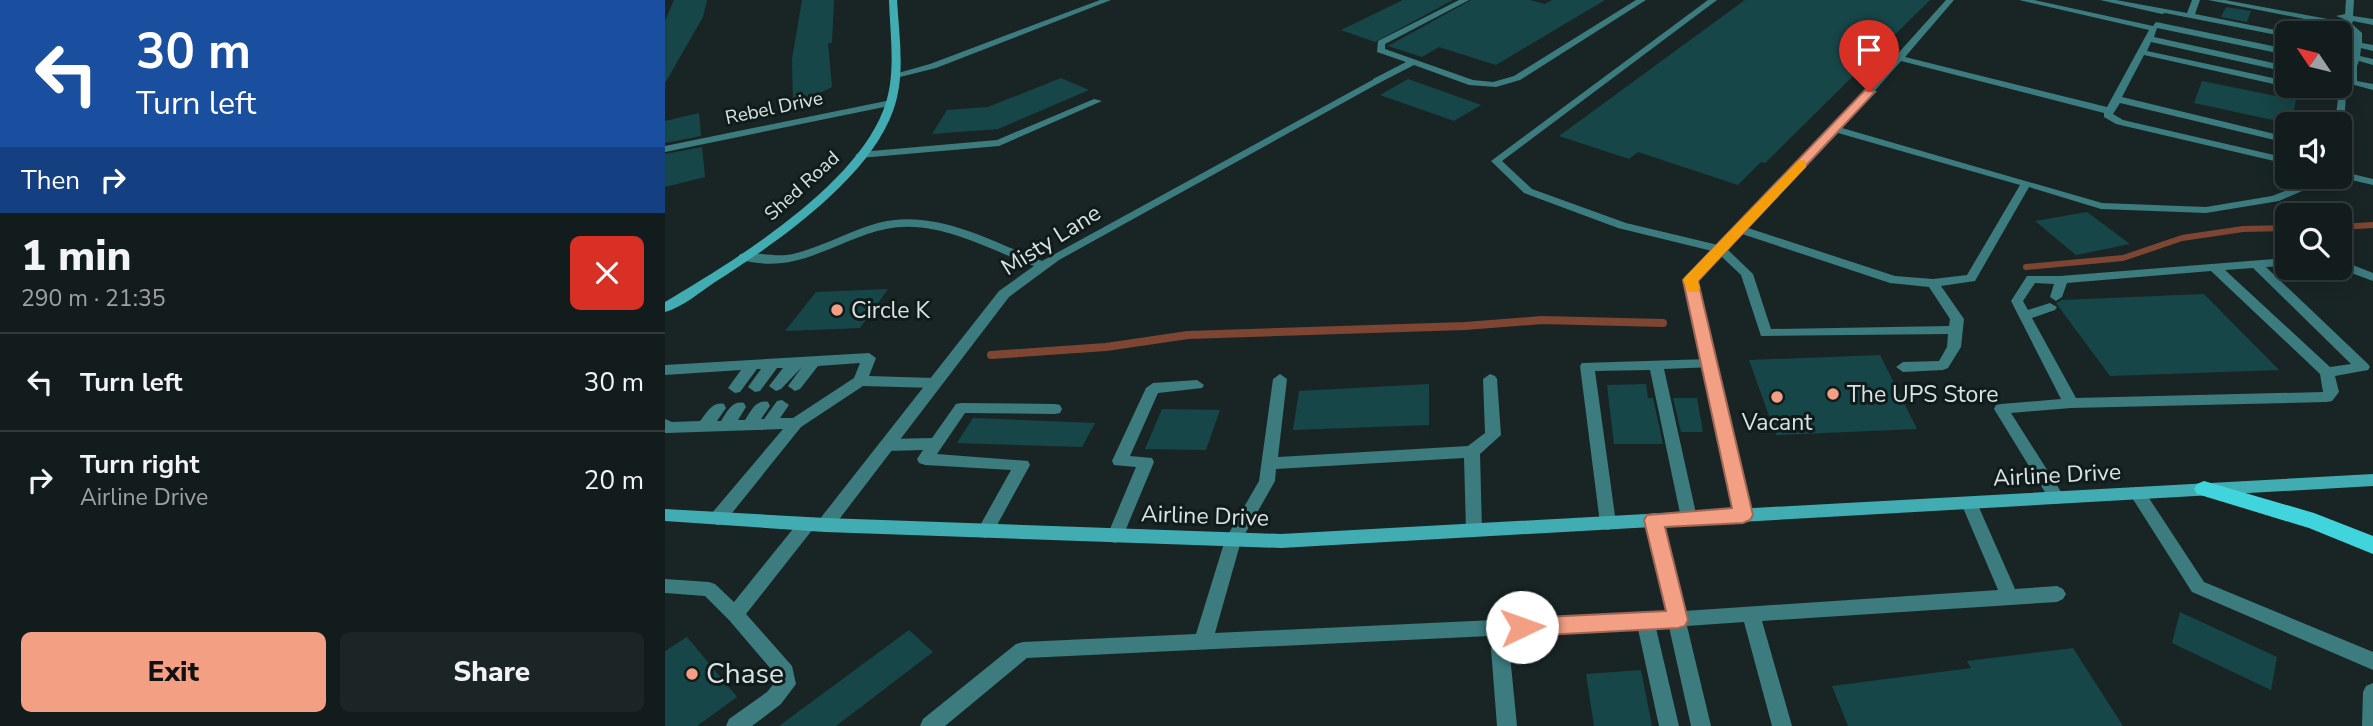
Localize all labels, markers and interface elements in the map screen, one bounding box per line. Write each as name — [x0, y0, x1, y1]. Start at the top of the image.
text: 30 m — [136, 18, 251, 85]
pin — [1839, 20, 1899, 92]
north arrow — [2275, 21, 2352, 98]
map controls — [2275, 21, 2352, 280]
icon: left — [21, 28, 112, 119]
icon: arrive — [1850, 31, 1888, 69]
text: Turn left — [136, 82, 256, 125]
street label: Rebel Drive — [723, 85, 825, 131]
button: sound — [2275, 112, 2352, 189]
street label: Shed Road — [759, 145, 845, 227]
icon: right — [94, 161, 132, 199]
text: Then — [21, 163, 80, 198]
street label: Misty Lane — [995, 197, 1107, 283]
button: search — [2275, 203, 2352, 280]
text: 1 min — [21, 228, 131, 285]
button: close — [570, 236, 644, 310]
text: 290 m · 21:35 — [21, 283, 166, 314]
place label: Circle K — [851, 295, 930, 326]
marker: Circle K — [829, 302, 845, 318]
icon: left — [21, 363, 59, 401]
text: Turn left — [80, 365, 183, 400]
text: 30 m — [584, 365, 644, 400]
place label: The UPS Store — [1847, 379, 1999, 410]
marker: The UPS Store — [1825, 386, 1841, 402]
marker: Vacant — [1769, 389, 1785, 405]
place label: Vacant — [1741, 407, 1813, 438]
text: Turn right — [80, 447, 199, 482]
street label: Airline Drive — [1992, 456, 2122, 494]
icon: right — [21, 461, 59, 499]
text: 20 m — [584, 463, 644, 498]
text: Airline Drive — [80, 482, 208, 513]
street label: Airline Drive — [1140, 498, 1270, 534]
position arrow — [1485, 590, 1559, 664]
button: Exit — [21, 632, 326, 712]
button: Share — [340, 632, 644, 712]
place label: Chase — [706, 655, 784, 693]
marker: Chase — [684, 666, 700, 682]

